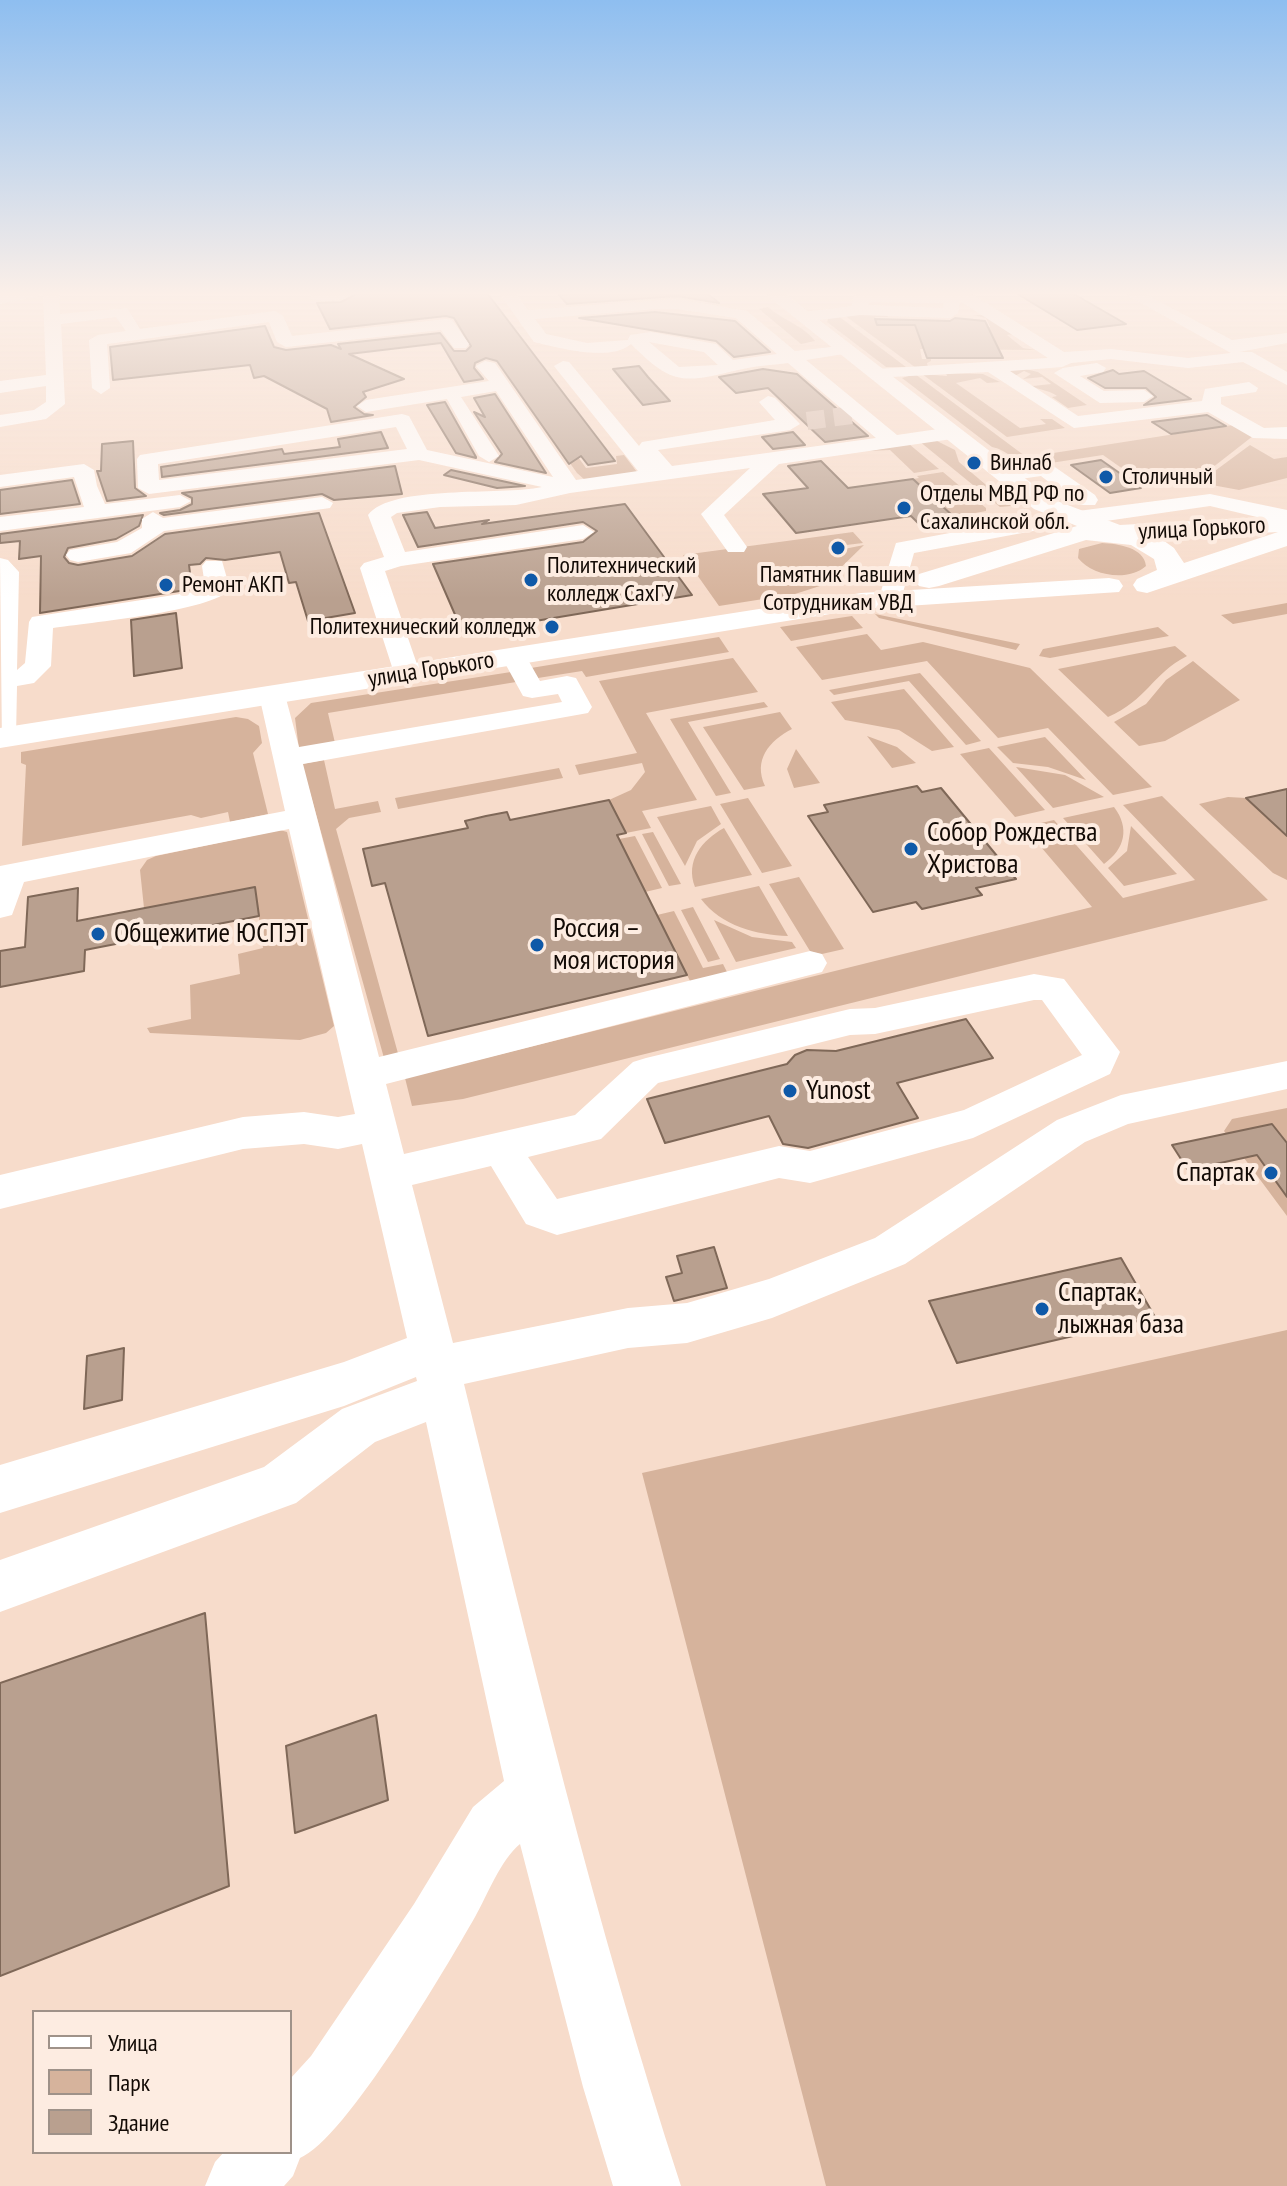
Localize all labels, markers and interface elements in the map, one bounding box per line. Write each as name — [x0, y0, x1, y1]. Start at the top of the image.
place label: Винлаб — [990, 449, 1052, 477]
marker: Винлаб — [965, 454, 983, 472]
place label: Столичный — [1122, 463, 1213, 491]
marker: Столичный — [1097, 468, 1115, 486]
place label: Отделы МВД РФ по Сахалинской обл. — [920, 480, 1084, 536]
marker: Отделы МВД РФ по Сахалинской обл. — [895, 499, 913, 517]
street label: улица Горького — [1138, 511, 1266, 547]
marker: Памятник Павшим Сотрудникам УВД — [829, 539, 847, 557]
place label: Политехнический колледж СахГУ — [547, 552, 696, 608]
place label: Памятник Павшим Сотрудникам УВД — [760, 561, 916, 617]
place label: Ремонт АКП — [182, 571, 284, 599]
marker: Политехнический колледж СахГУ — [522, 571, 540, 589]
marker: Ремонт АКП — [157, 576, 175, 594]
place label: Политехнический колледж — [310, 613, 536, 641]
marker: Политехнический колледж — [543, 618, 561, 636]
street label: улица Горького — [366, 646, 496, 694]
place label: Собор Рождества Христова — [927, 816, 1098, 882]
marker: Собор Рождества Христова — [902, 840, 920, 858]
place label: Россия – моя история — [553, 912, 674, 978]
place label: Общежитие ЮСПЭТ — [114, 917, 308, 951]
marker: Общежитие ЮСПЭТ — [89, 925, 107, 943]
marker: Россия – моя история — [528, 936, 546, 954]
place label: Yunost — [806, 1074, 871, 1108]
marker: Yunost — [781, 1082, 799, 1100]
place label: Спартак — [1176, 1156, 1255, 1190]
marker: Спартак — [1262, 1164, 1280, 1182]
place label: Спартак, лыжная база — [1058, 1276, 1184, 1342]
marker: Спартак, лыжная база — [1033, 1300, 1051, 1318]
legend — [32, 2010, 292, 2154]
text: Улица — [108, 2027, 158, 2058]
text: Парк — [108, 2067, 150, 2098]
text: Здание — [108, 2107, 169, 2138]

